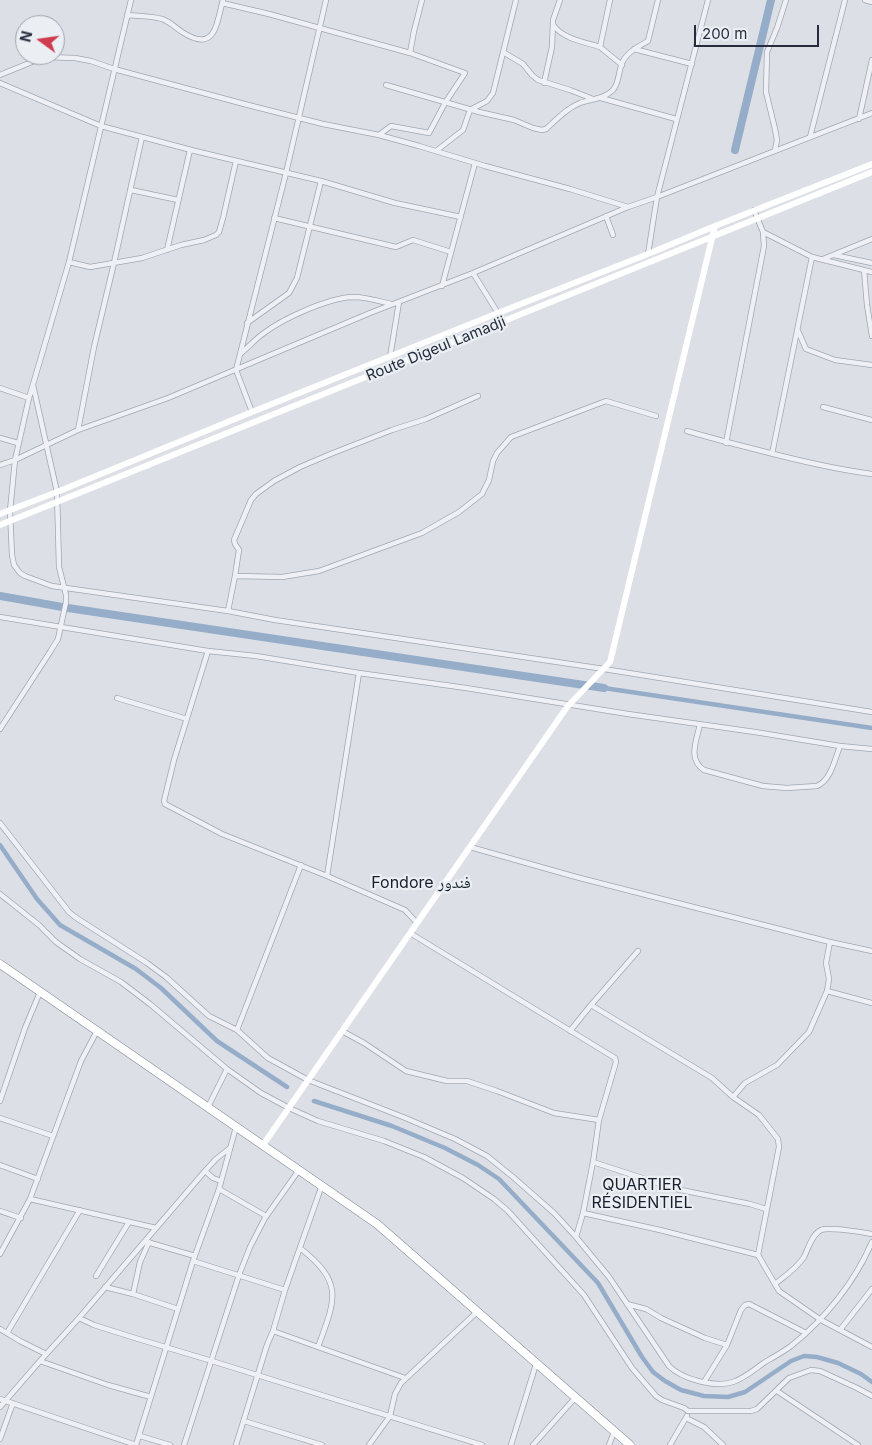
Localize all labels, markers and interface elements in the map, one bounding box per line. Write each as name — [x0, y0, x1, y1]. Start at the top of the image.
north arrow — [15, 15, 65, 65]
scale bar — [697, 15, 822, 47]
text: 200 m — [702, 24, 747, 43]
text: N — [16, 29, 35, 44]
street label: Route Digeul Lamadji — [364, 313, 508, 385]
district label: Fondore فندور — [371, 873, 471, 893]
district label: QUARTIER RÉSIDENTIEL — [585, 1175, 699, 1213]

